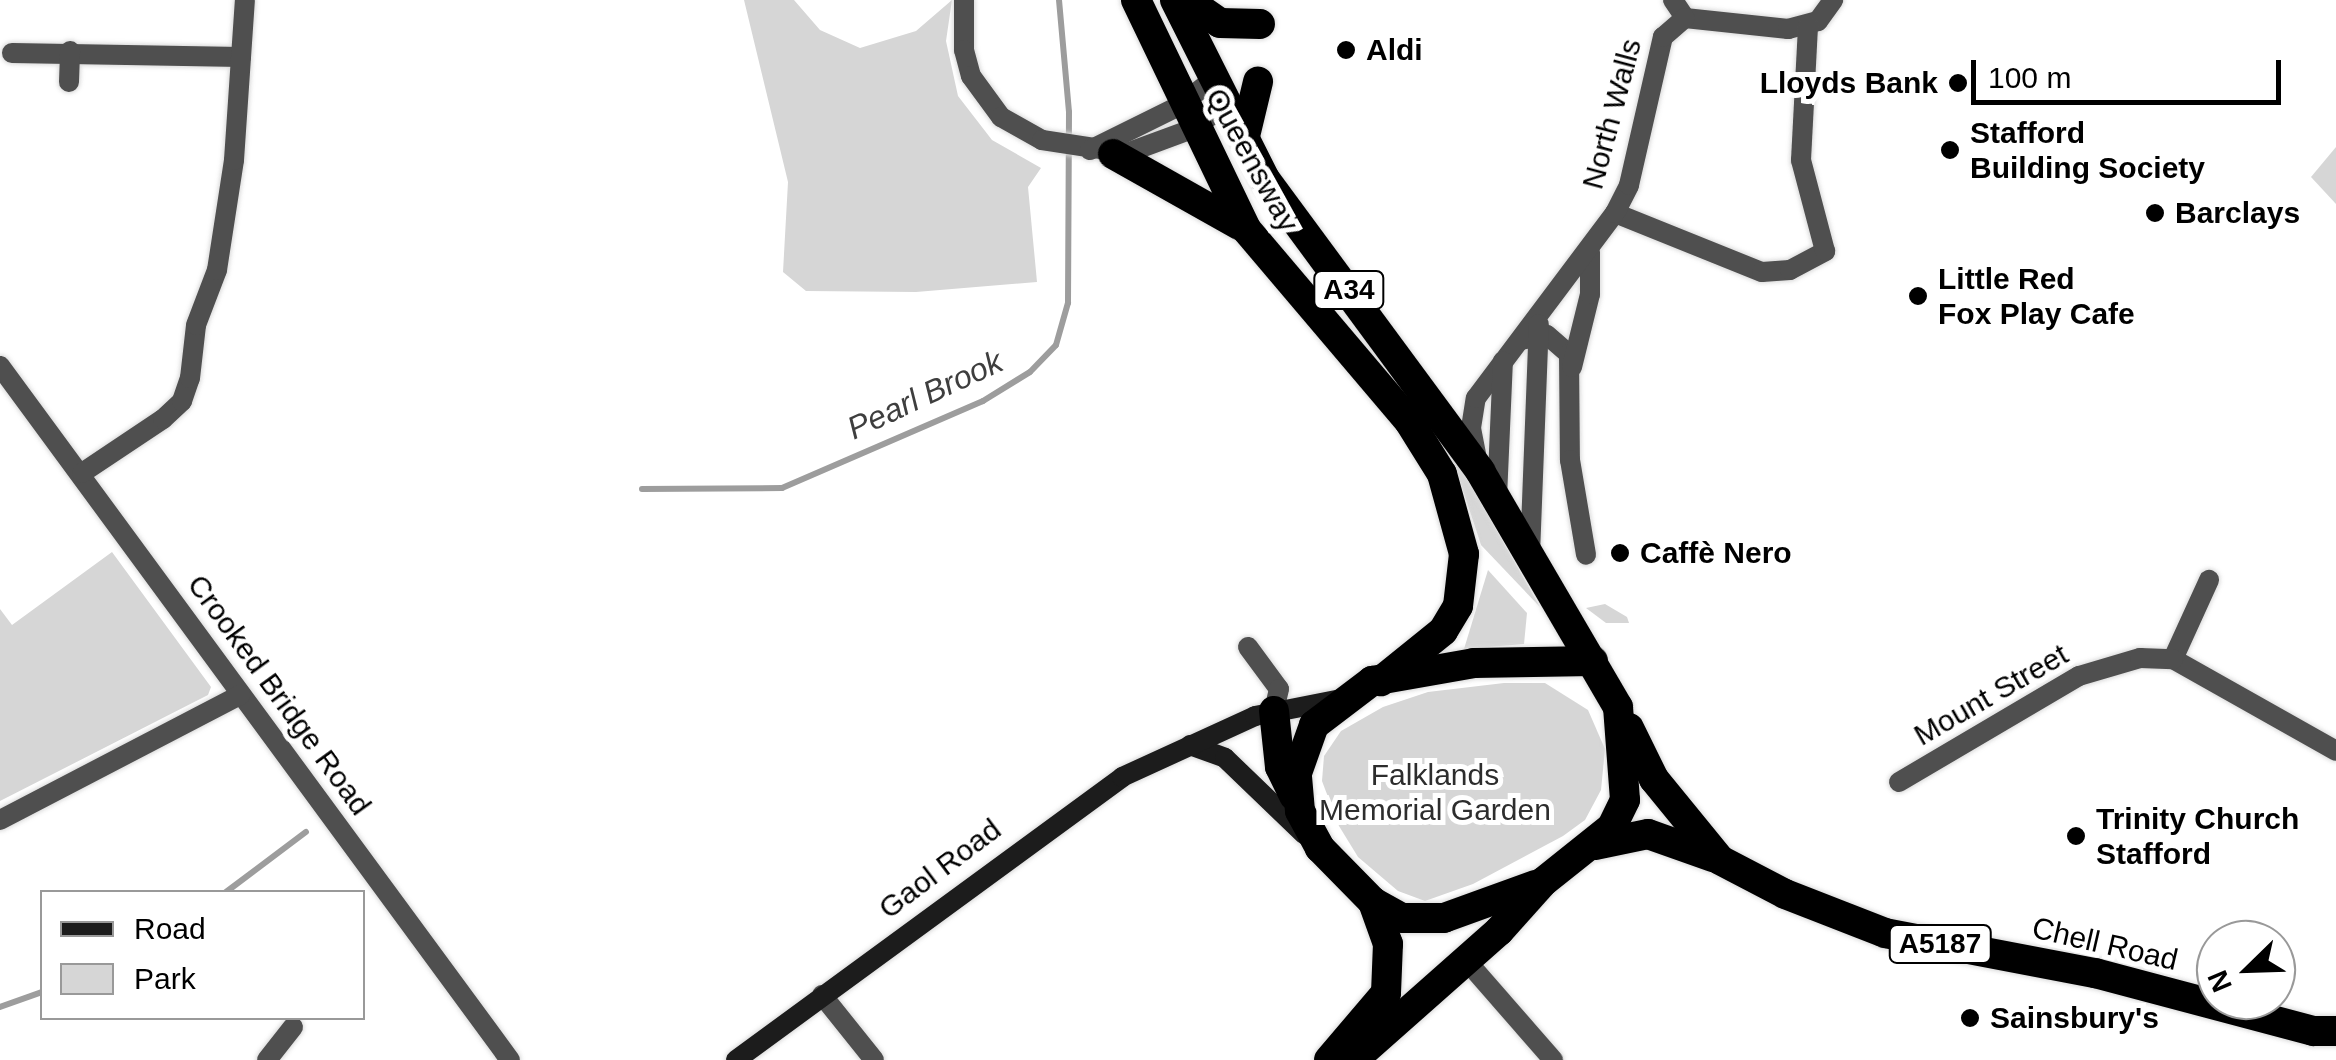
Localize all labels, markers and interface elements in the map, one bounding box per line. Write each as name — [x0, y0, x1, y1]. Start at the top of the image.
place label: Aldi — [1366, 32, 1423, 68]
street label: North Walls — [1575, 35, 1649, 193]
marker: Aldi — [1335, 39, 1357, 61]
scale bar — [1976, 40, 2286, 102]
text: 100 m — [1988, 61, 2071, 94]
place label: Lloyds Bank — [1760, 65, 1938, 101]
marker: Lloyds Bank — [1947, 72, 1969, 94]
street label: Queensway — [1198, 82, 1306, 238]
place label: Stafford Building Society — [1970, 115, 2205, 186]
marker: Stafford Building Society — [1939, 139, 1961, 161]
place label: Barclays — [2175, 195, 2300, 231]
marker: Barclays — [2144, 202, 2166, 224]
place label: Little Red Fox Play Cafe — [1938, 261, 2135, 332]
road number: A34 — [1312, 267, 1386, 313]
marker: Little Red Fox Play Cafe — [1907, 285, 1929, 307]
water label: Pearl Brook — [841, 342, 1009, 448]
place label: Caffè Nero — [1640, 535, 1792, 571]
marker: Caffè Nero — [1609, 542, 1631, 564]
street label: Crooked Bridge Road — [180, 568, 378, 822]
street label: Mount Street — [1908, 636, 2074, 754]
park label: Falklands Memorial Garden — [1319, 757, 1551, 828]
place label: Trinity Church Stafford — [2096, 801, 2299, 872]
street label: Gaol Road — [872, 811, 1008, 927]
marker: Trinity Church Stafford — [2065, 825, 2087, 847]
legend — [40, 890, 365, 1020]
street label: Chell Road — [2029, 910, 2181, 978]
text: Road — [134, 912, 206, 945]
north arrow — [2196, 920, 2296, 1020]
road number: A5187 — [1888, 921, 1992, 967]
text: Park — [134, 962, 196, 995]
text: N — [2202, 966, 2238, 997]
place label: Sainsbury's — [1990, 1000, 2159, 1036]
marker: Sainsbury's — [1959, 1007, 1981, 1029]

